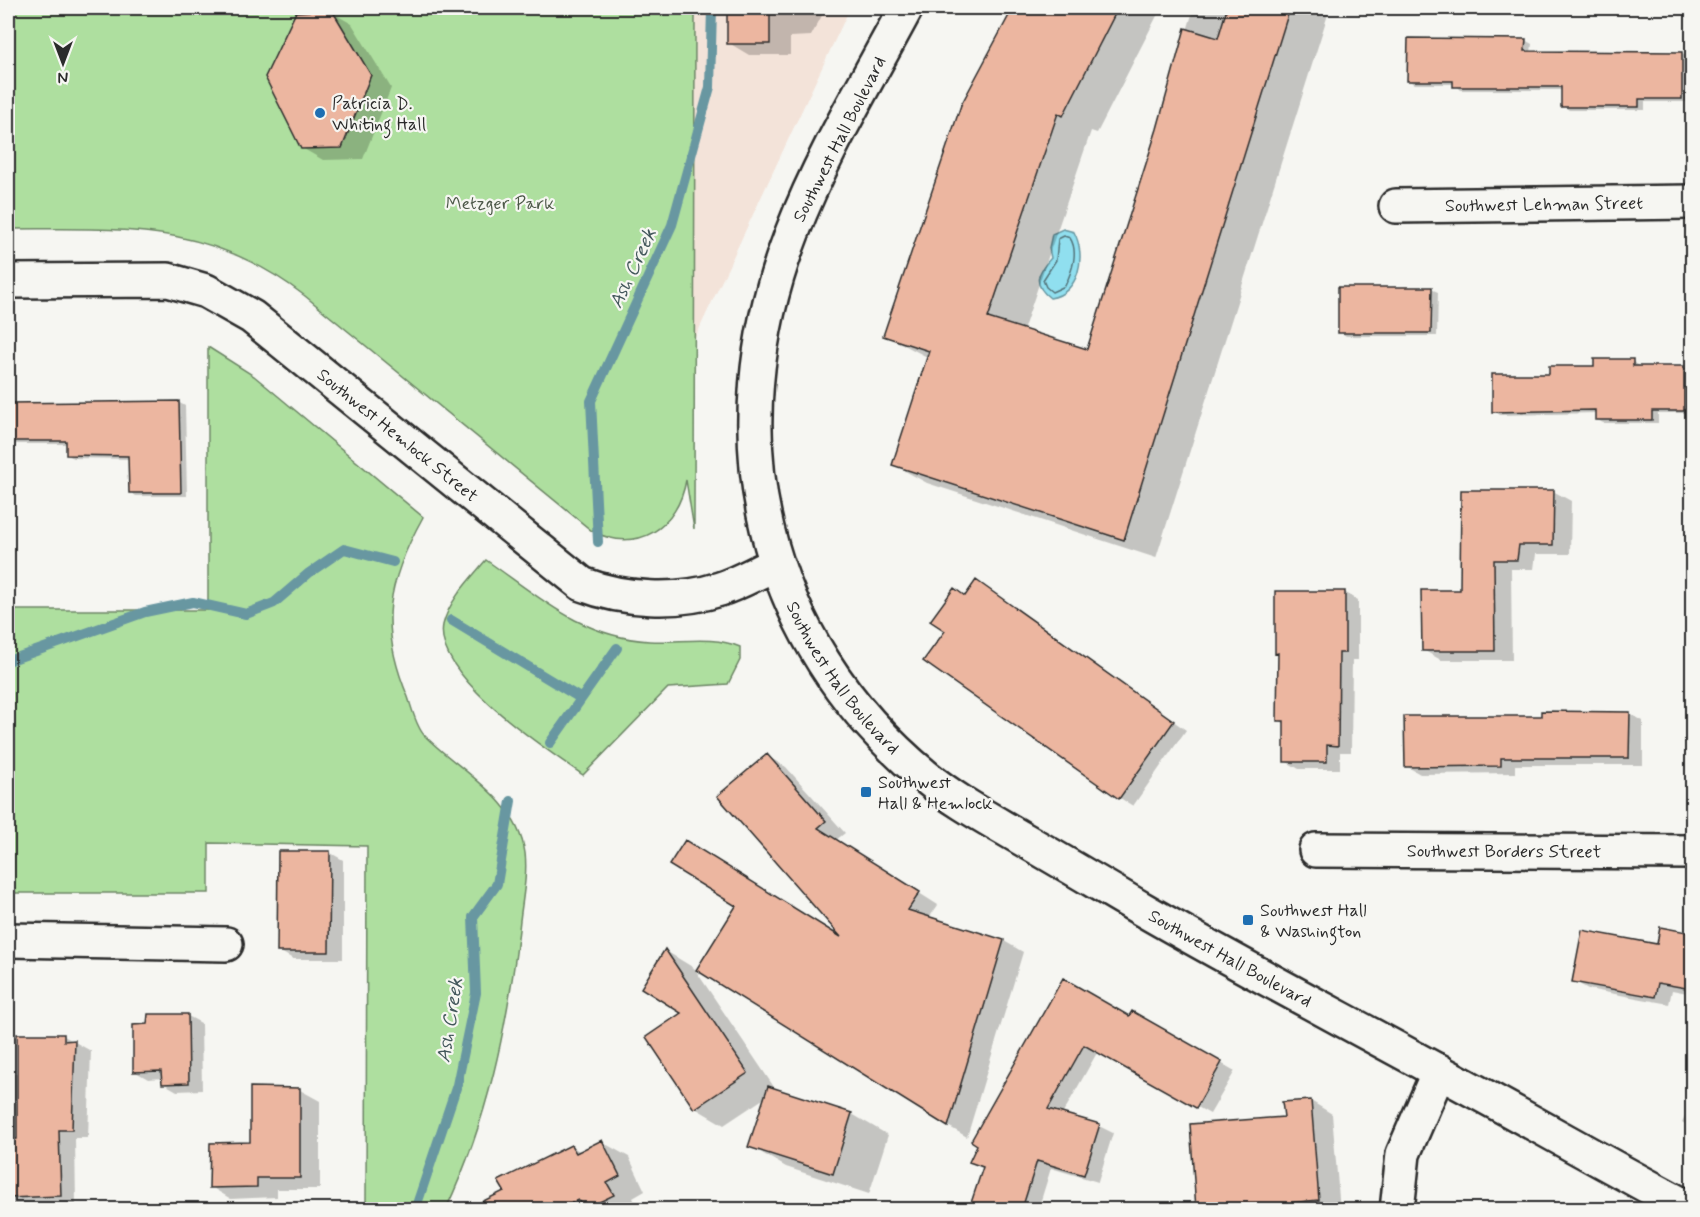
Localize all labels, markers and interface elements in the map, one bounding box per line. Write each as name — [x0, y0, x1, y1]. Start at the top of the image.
north arrow — [33, 33, 93, 93]
street label: Southwest Hall Boulevard — [788, 52, 892, 226]
text: N — [58, 66, 68, 87]
place label: Patricia D. Whiting Hall — [332, 92, 426, 139]
marker: Patricia D. Whiting Hall — [313, 106, 327, 120]
park label: Metzger Park — [446, 192, 554, 216]
street label: Southwest Lehman Street — [1445, 192, 1643, 218]
water label: Ash Creek — [603, 224, 664, 313]
street label: Southwest Hemlock Street — [312, 363, 483, 508]
street label: Southwest Hall Boulevard — [780, 598, 904, 760]
place label: Southwest Hall & Hemlock — [878, 771, 992, 816]
marker: Southwest Hall & Hemlock — [859, 785, 873, 799]
street label: Southwest Borders Street — [1407, 839, 1601, 865]
place label: Southwest Hall & Washington — [1260, 899, 1367, 946]
street label: Southwest Hall Boulevard — [1144, 904, 1316, 1014]
marker: Southwest Hall & Washington — [1241, 913, 1255, 927]
water label: Ash Creek — [430, 976, 470, 1064]

